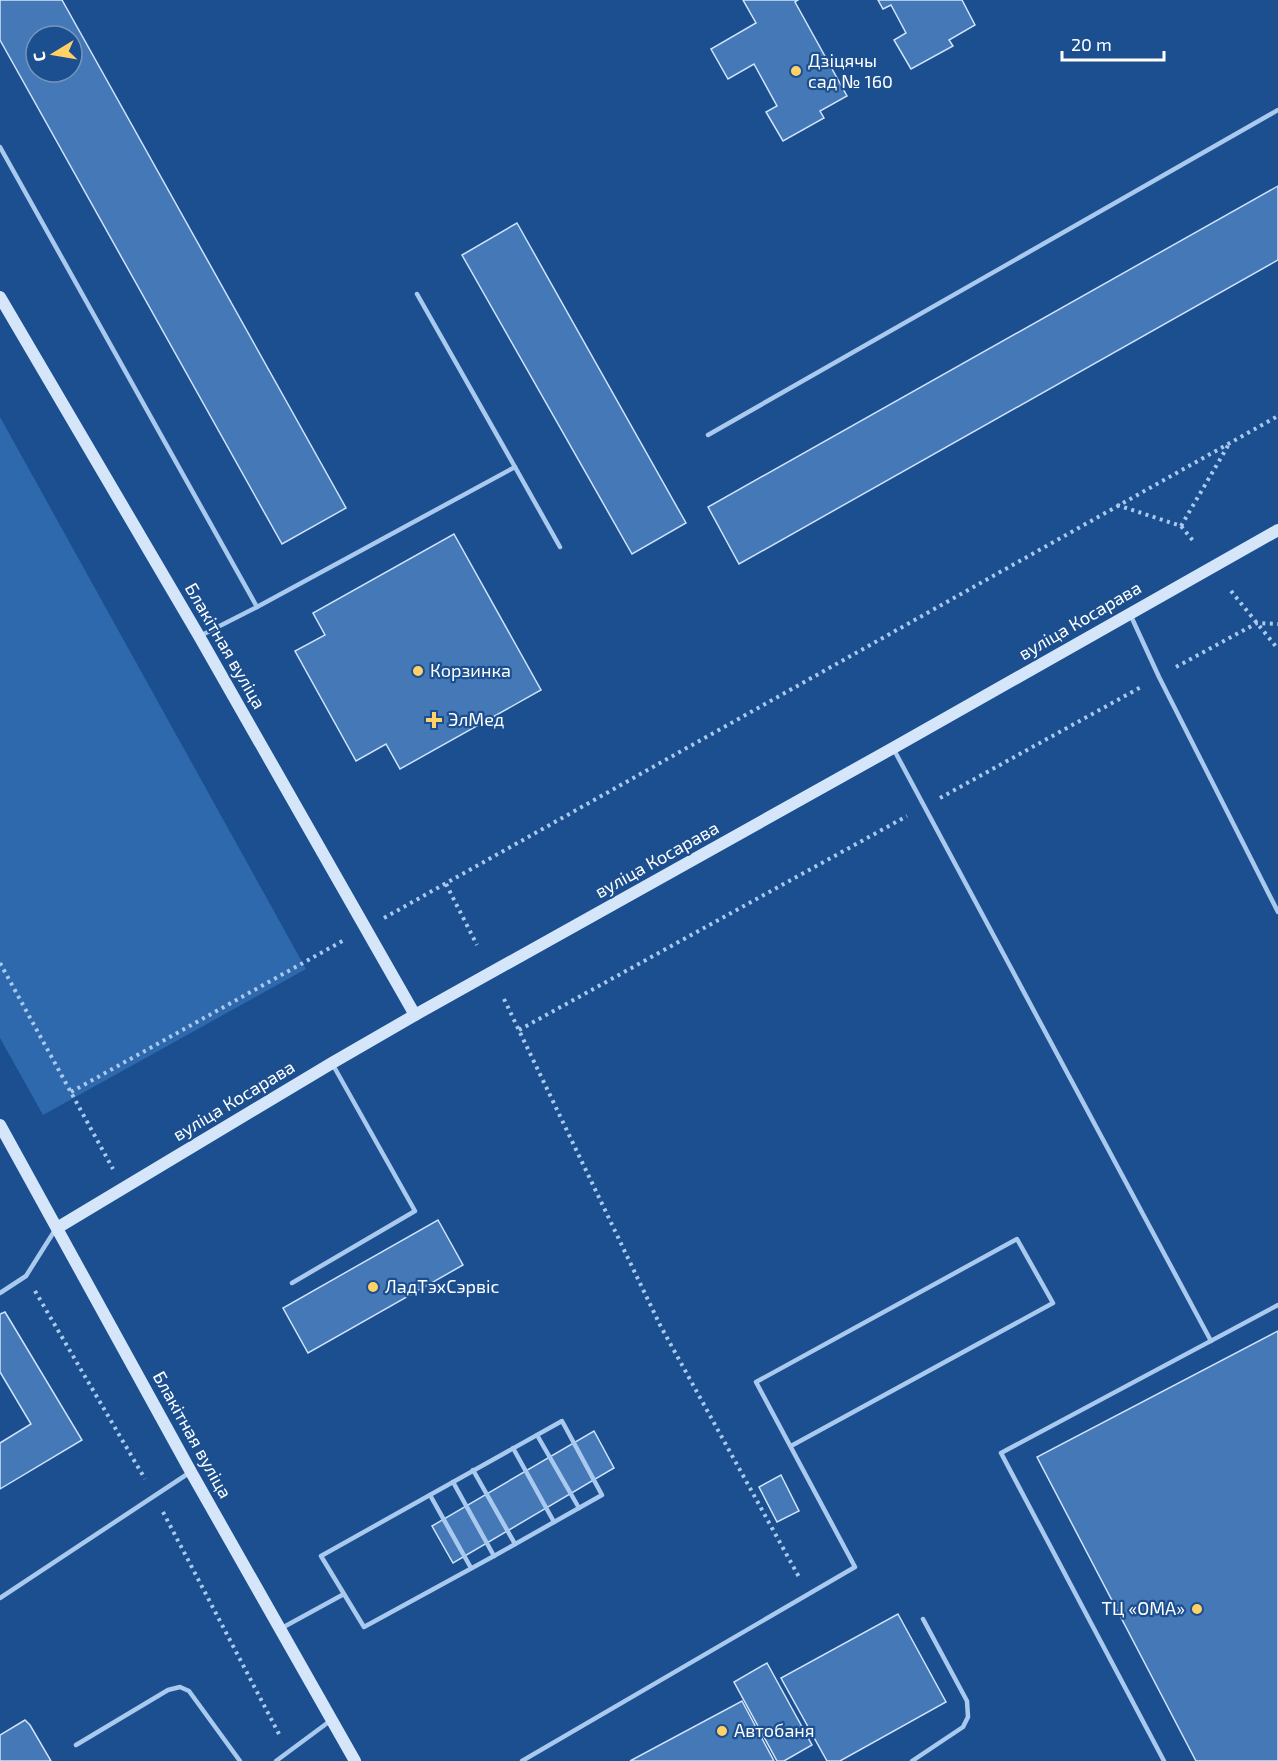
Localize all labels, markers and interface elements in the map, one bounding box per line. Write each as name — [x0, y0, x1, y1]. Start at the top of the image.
north arrow — [24, 24, 84, 84]
scale bar — [1062, 24, 1164, 62]
text: 20 m — [1071, 33, 1112, 55]
place label: Дзіцячы сад № 160 — [808, 49, 893, 92]
text: С — [29, 51, 49, 63]
marker: Дзіцячы сад № 160 — [789, 64, 803, 78]
street label: вуліца Косарава — [1014, 576, 1145, 664]
street label: Блакітная вуліца — [181, 578, 271, 713]
place label: Корзинка — [430, 659, 511, 681]
marker: Корзинка — [411, 664, 425, 678]
place label: ЭлМед — [448, 708, 504, 730]
marker: ЭлМед — [425, 711, 443, 729]
street label: вуліца Косарава — [591, 816, 722, 902]
street label: вуліца Косарава — [169, 1055, 298, 1145]
place label: ЛадТэхСэрвіс — [385, 1275, 499, 1297]
marker: ЛадТэхСэрвіс — [366, 1280, 380, 1294]
street label: Блакітная вуліца — [149, 1367, 237, 1502]
place label: ТЦ «ОМА» — [1102, 1597, 1185, 1619]
marker: ТЦ «ОМА» — [1190, 1602, 1204, 1616]
place label: Автобаня — [734, 1719, 815, 1741]
marker: Автобаня — [715, 1724, 729, 1738]

